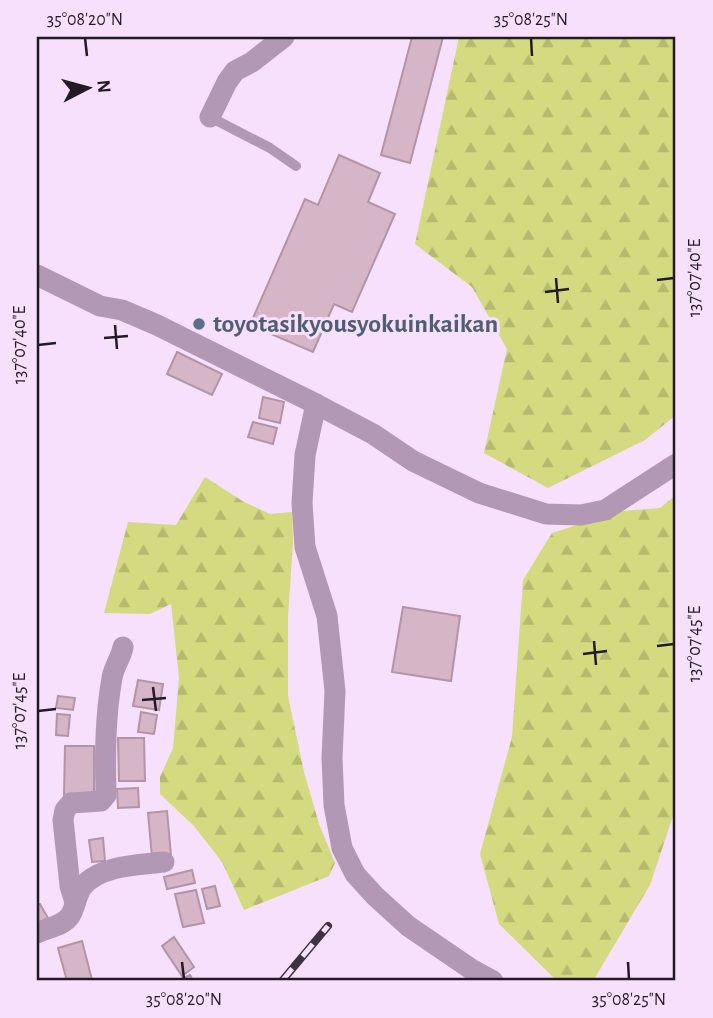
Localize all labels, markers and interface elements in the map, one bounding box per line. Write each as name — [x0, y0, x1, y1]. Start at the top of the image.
text: 35°08'20"N — [47, 11, 123, 29]
text: 35°08'25"N — [494, 11, 568, 29]
north arrow — [52, 52, 122, 122]
text: N — [93, 79, 114, 94]
text: 137°07'40"E — [686, 239, 704, 317]
text: 137°07'40"E — [11, 306, 29, 384]
place label: toyotasikyousyokuinkaikan — [213, 311, 498, 337]
marker: toyotasikyousyokuinkaikan — [191, 316, 207, 332]
text: 137°07'45"E — [686, 606, 704, 682]
text: 137°07'45"E — [11, 673, 29, 749]
text: 35°08'20"N — [146, 991, 222, 1009]
text: 35°08'25"N — [592, 991, 666, 1009]

